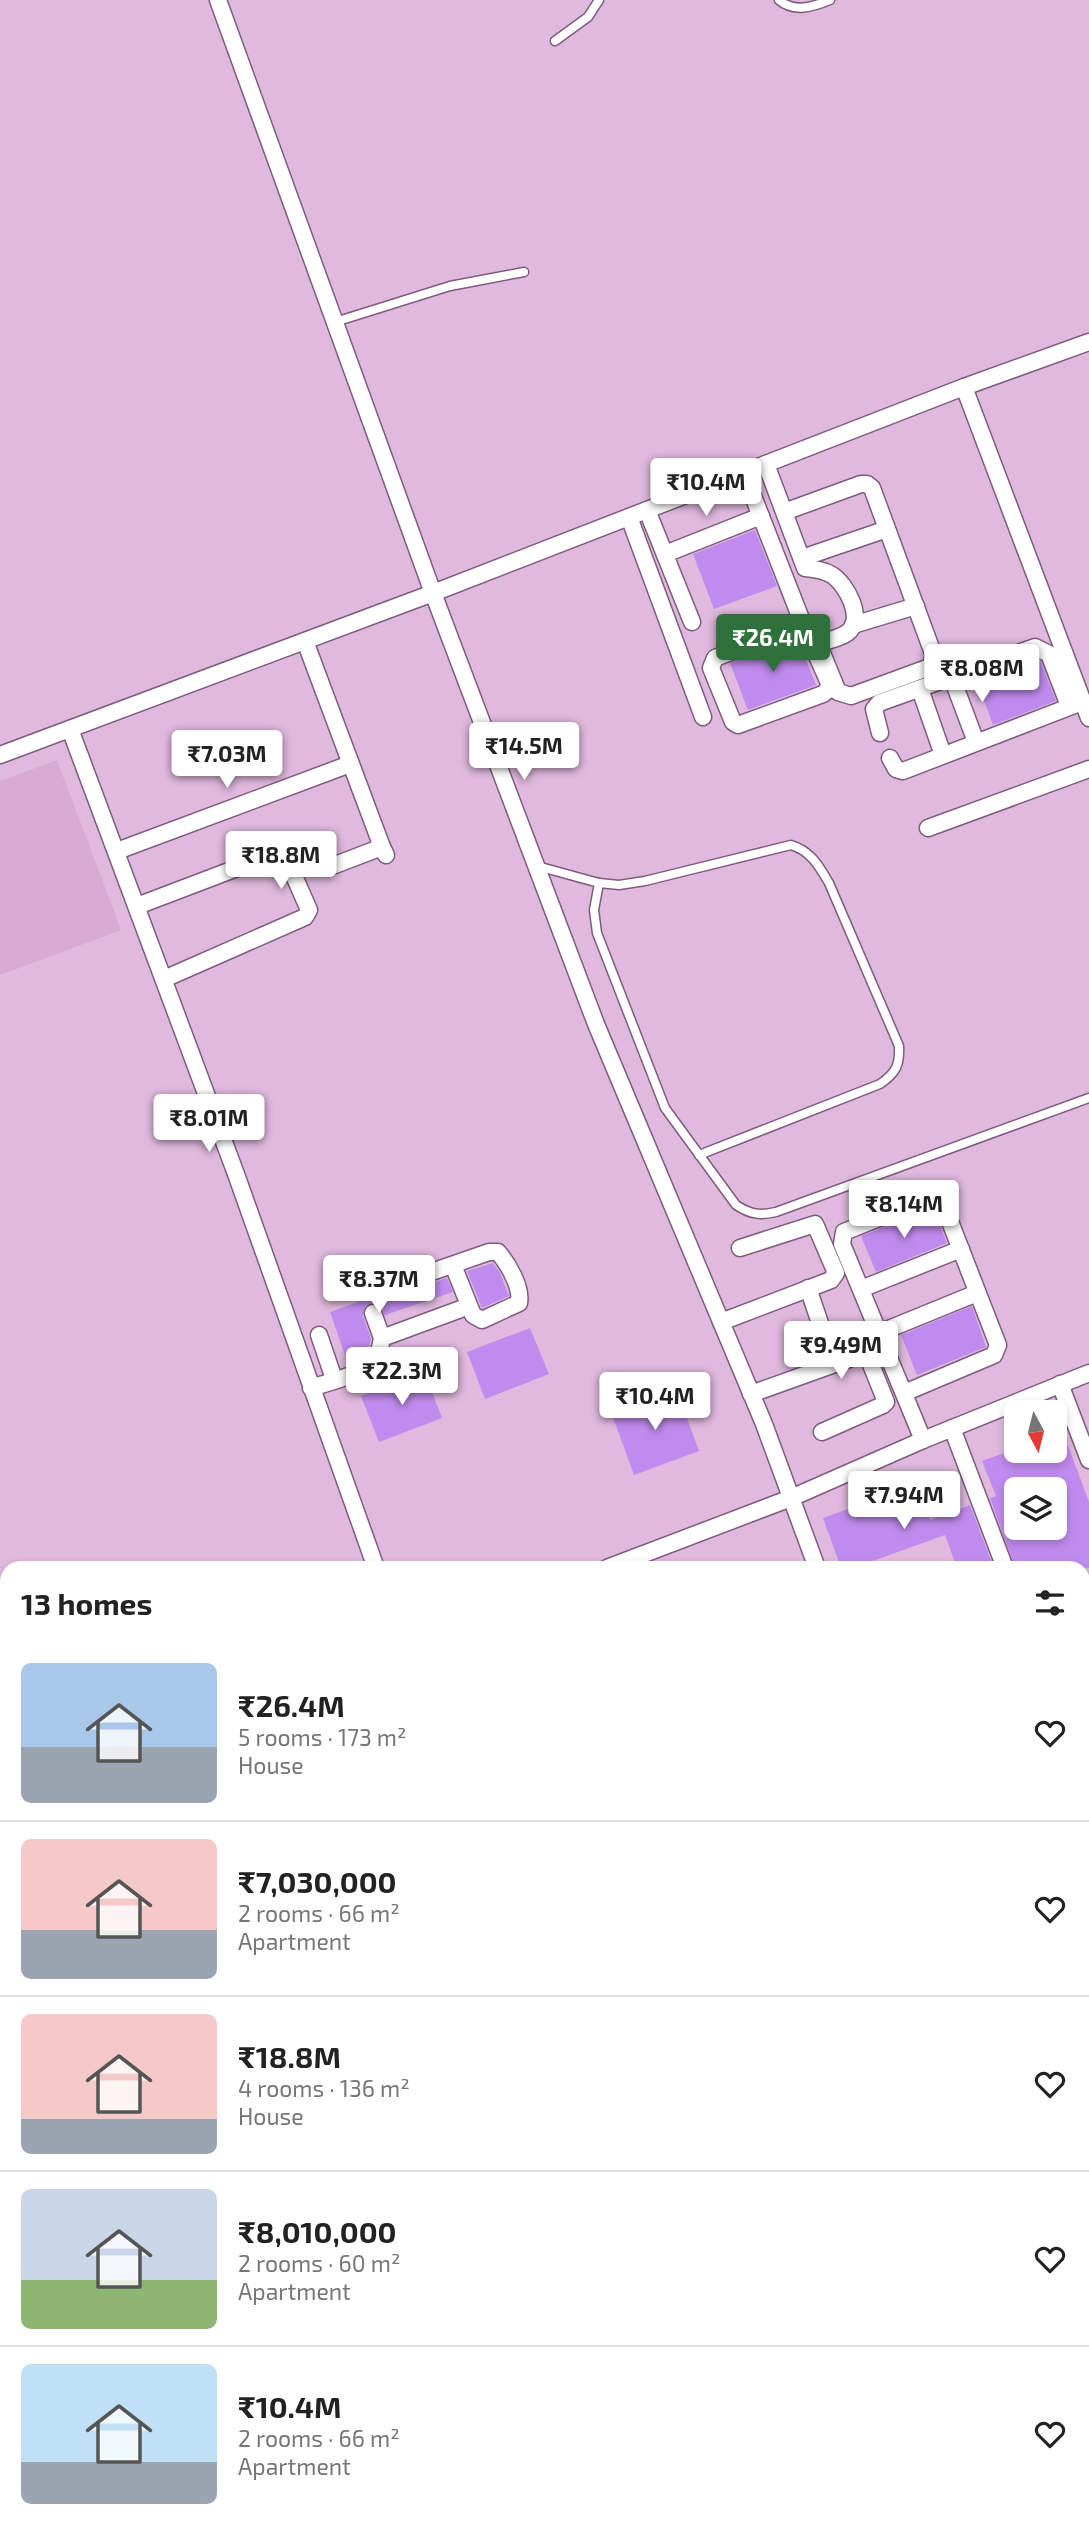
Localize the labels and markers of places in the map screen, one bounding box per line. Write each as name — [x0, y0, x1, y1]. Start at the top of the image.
pin: ₹10.4M — [649, 458, 763, 518]
pin: ₹26.4M — [716, 614, 830, 674]
pin: ₹8.08M — [925, 644, 1039, 704]
pin: ₹14.5M — [467, 722, 581, 782]
pin: ₹7.03M — [170, 730, 284, 790]
pin: ₹18.8M — [224, 832, 338, 891]
pin: ₹8.01M — [152, 1094, 266, 1154]
pin: ₹8.14M — [847, 1180, 961, 1240]
pin: ₹8.37M — [322, 1256, 436, 1315]
pin: ₹9.49M — [784, 1322, 898, 1381]
pin: ₹22.3M — [345, 1348, 459, 1407]
pin: ₹10.4M — [598, 1372, 712, 1432]
pin: ₹7.94M — [847, 1472, 961, 1531]

